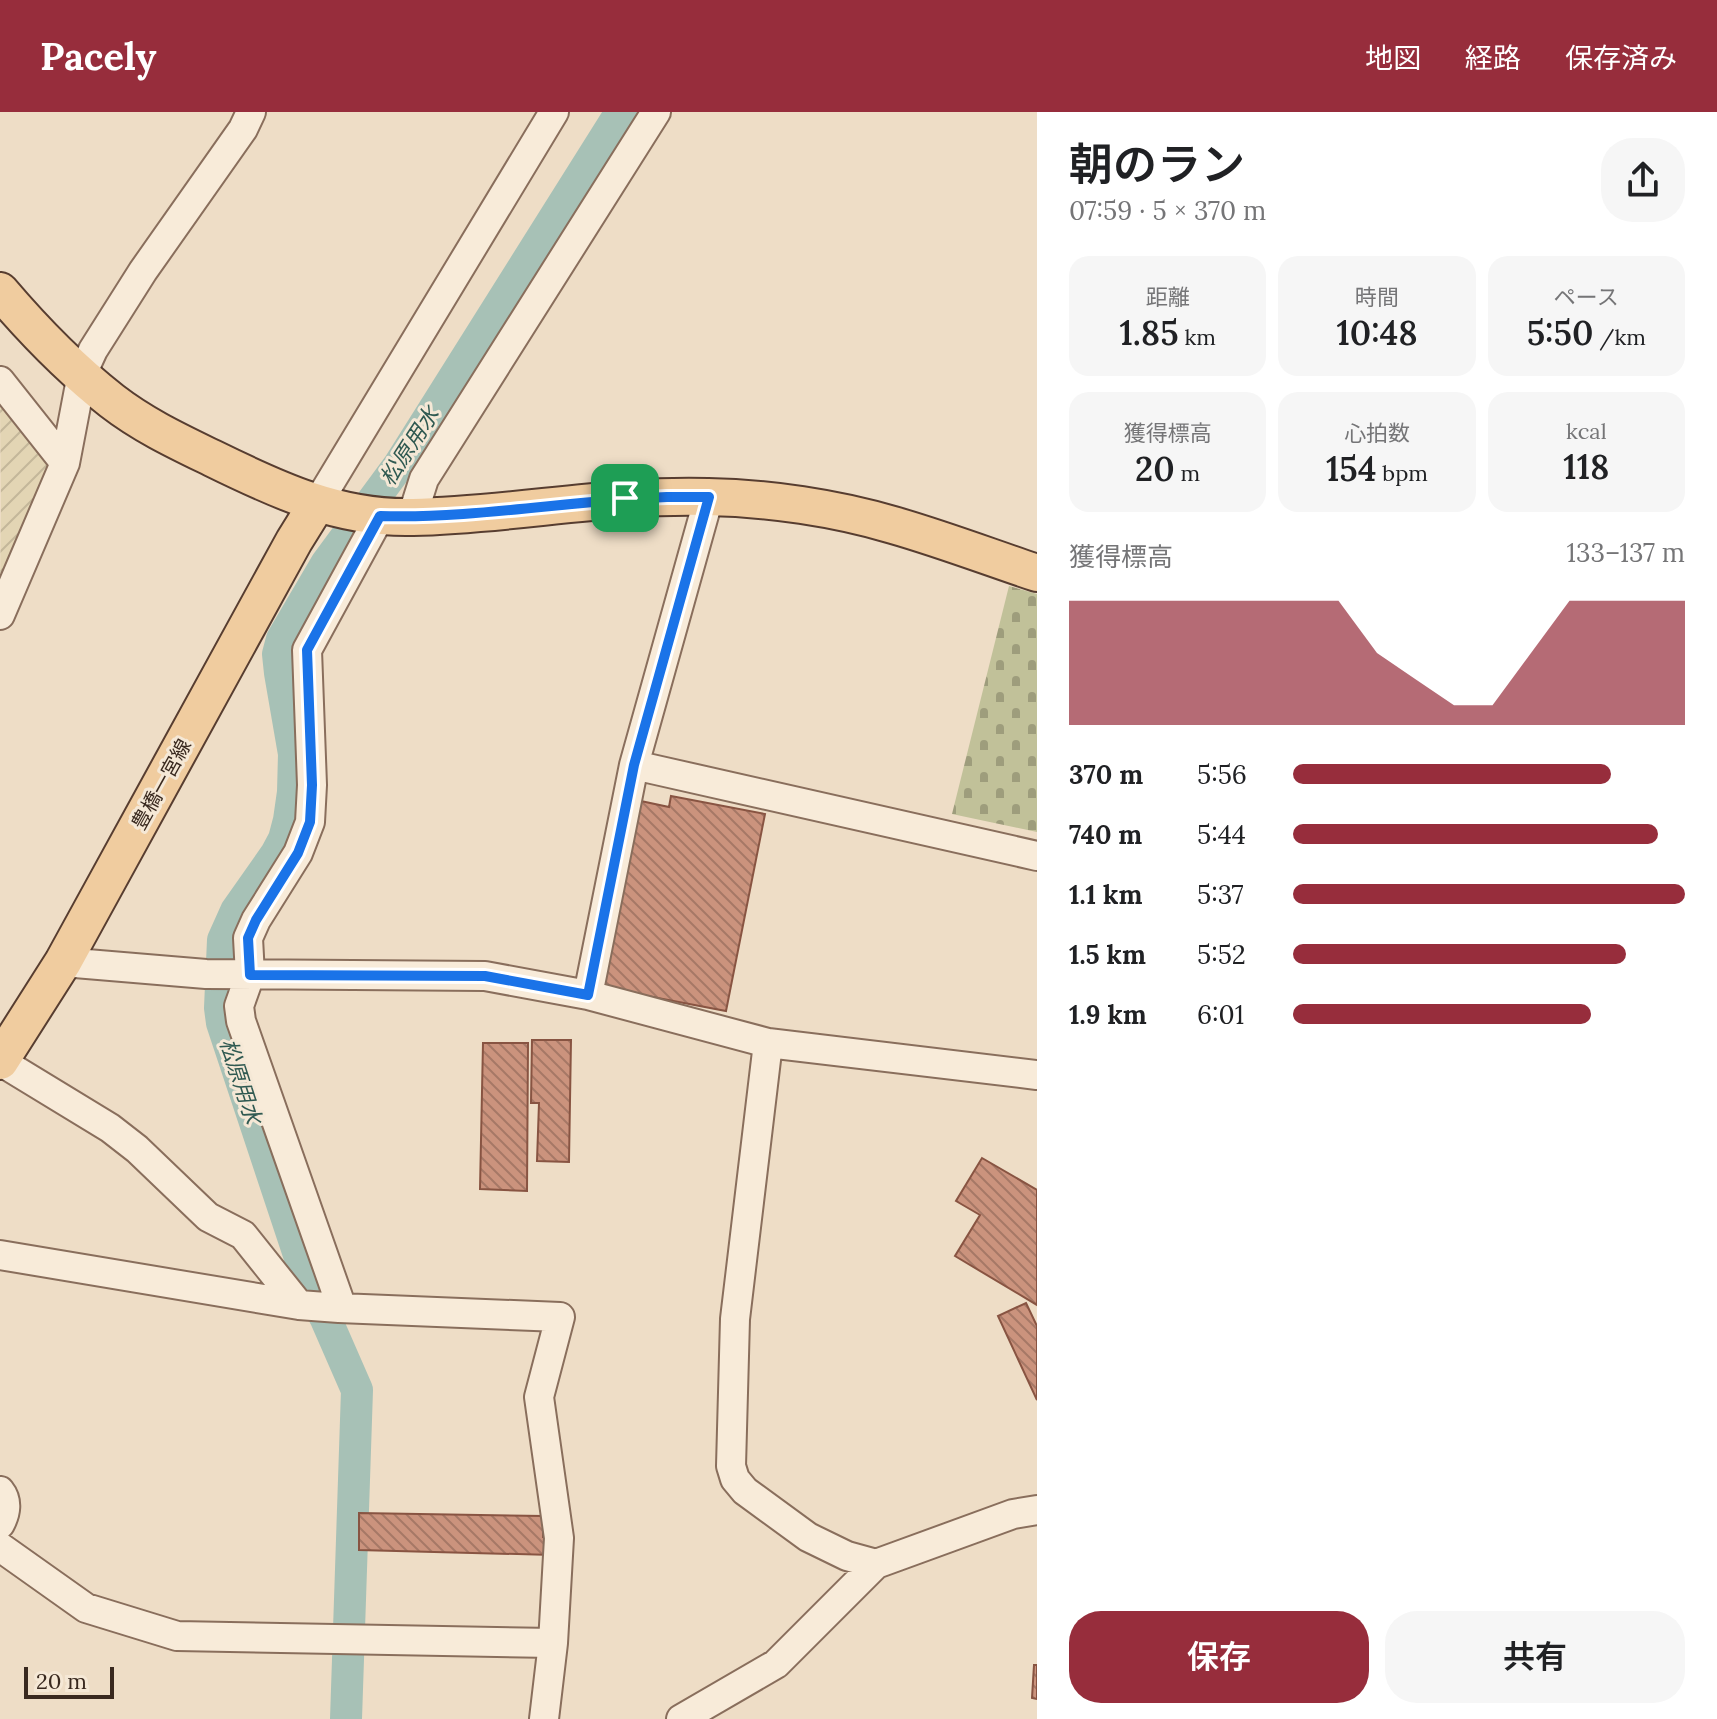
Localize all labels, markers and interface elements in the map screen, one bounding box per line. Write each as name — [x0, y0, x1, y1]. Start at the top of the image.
text: Pacely — [40, 32, 156, 80]
text: 地図 — [1365, 40, 1421, 76]
text: 経路 — [1465, 40, 1521, 76]
text: 保存済み — [1565, 40, 1677, 76]
text: 朝のラン — [1069, 136, 1245, 192]
button: share — [1601, 138, 1685, 222]
text: 07:59 · 5 × 370 m — [1069, 194, 1266, 227]
text: 距離 — [1146, 283, 1190, 311]
text: 時間 — [1355, 283, 1399, 311]
text: ペース — [1554, 283, 1619, 311]
text: 1.85 — [1119, 311, 1179, 354]
text: 10:48 — [1336, 311, 1418, 354]
text: 5:50 — [1527, 311, 1594, 354]
text: km — [1179, 323, 1216, 351]
text: /km — [1594, 323, 1646, 351]
water label: 松原用水 — [373, 400, 446, 491]
text: kcal — [1566, 417, 1607, 445]
text: 獲得標高 — [1124, 419, 1212, 447]
text: 心拍数 — [1344, 419, 1410, 447]
text: 118 — [1563, 445, 1609, 488]
text: 20 — [1135, 447, 1175, 490]
text: 154 — [1326, 447, 1377, 490]
text: m — [1175, 459, 1200, 487]
text: bpm — [1377, 459, 1428, 487]
pin — [591, 464, 659, 532]
icon: arrive — [603, 476, 647, 520]
text: 133–137 m — [1567, 536, 1685, 569]
text: 獲得標高 — [1069, 540, 1173, 573]
street label: 豊橋一宮線 — [126, 734, 196, 834]
text: 370 m — [1069, 758, 1143, 791]
text: 5:56 — [1197, 758, 1247, 791]
text: 740 m — [1069, 818, 1142, 851]
text: 5:44 — [1197, 818, 1246, 851]
text: 1.1 km — [1069, 878, 1142, 911]
text: 5:37 — [1197, 878, 1244, 911]
text: 1.5 km — [1069, 938, 1146, 971]
text: 5:52 — [1197, 938, 1246, 971]
text: 1.9 km — [1069, 998, 1147, 1031]
text: 6:01 — [1197, 998, 1244, 1031]
water label: 松原用水 — [214, 1035, 269, 1129]
button: 保存 — [1069, 1611, 1369, 1703]
button: 共有 — [1385, 1611, 1685, 1703]
scale bar — [24, 1663, 114, 1699]
text: 20 m — [36, 1667, 87, 1695]

